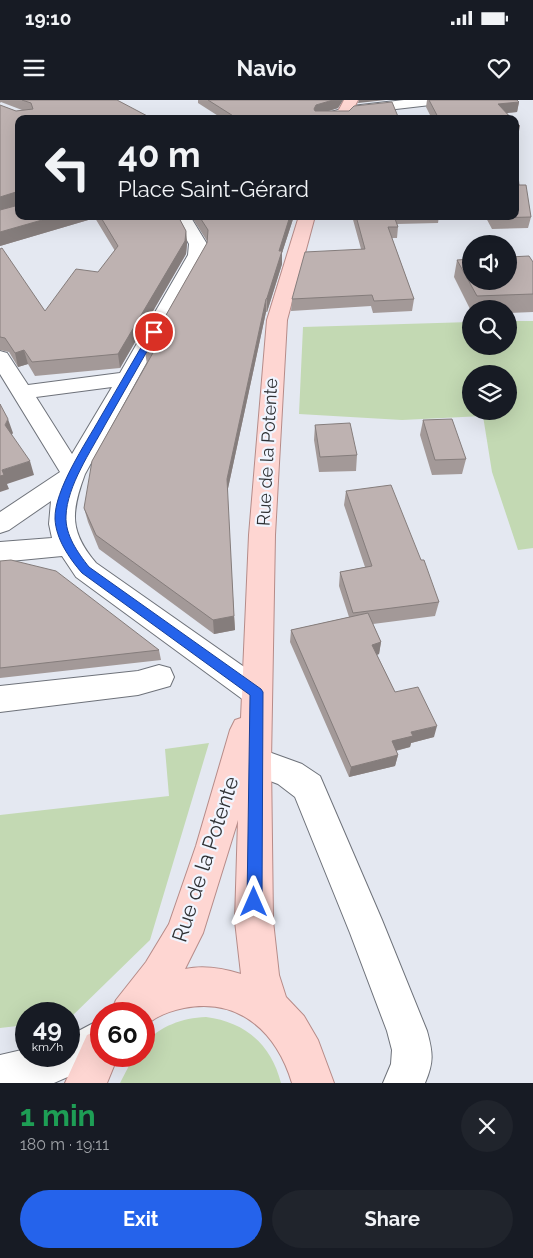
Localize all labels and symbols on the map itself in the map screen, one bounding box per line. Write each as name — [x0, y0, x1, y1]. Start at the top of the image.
pin — [133, 311, 175, 353]
street label: Rue de la Potente — [253, 377, 281, 526]
street label: Rue de la Potente — [166, 773, 244, 945]
position arrow — [227, 875, 279, 927]
speed limit sign: 60 — [90, 1002, 155, 1067]

